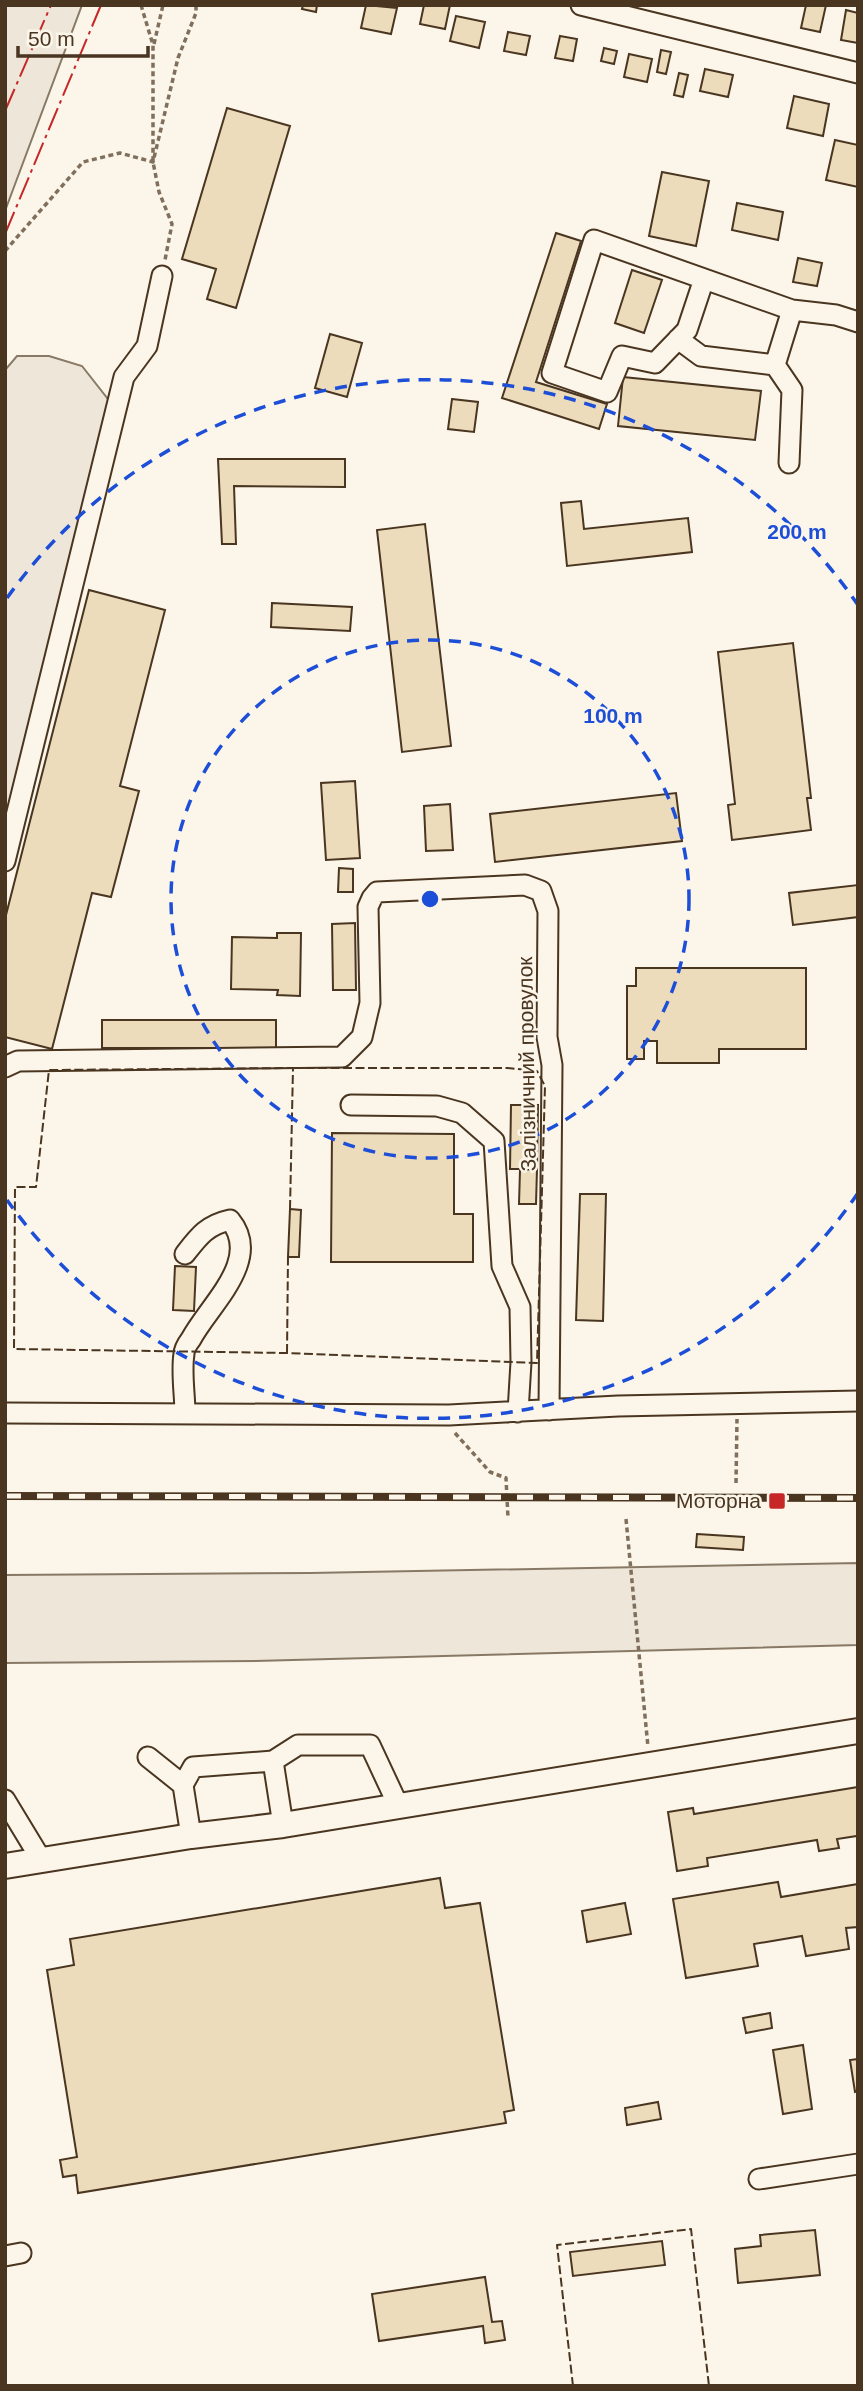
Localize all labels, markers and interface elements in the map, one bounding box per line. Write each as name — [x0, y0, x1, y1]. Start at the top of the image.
scale bar — [18, 14, 147, 58]
text: 50 m — [28, 27, 75, 50]
text: 200 m — [767, 520, 827, 543]
text: 100 m — [583, 704, 643, 727]
centre of rings — [418, 887, 442, 911]
street label: Залізничний провулок — [513, 956, 540, 1172]
place label: Моторна — [676, 1489, 761, 1512]
marker: Моторна — [767, 1491, 787, 1511]

